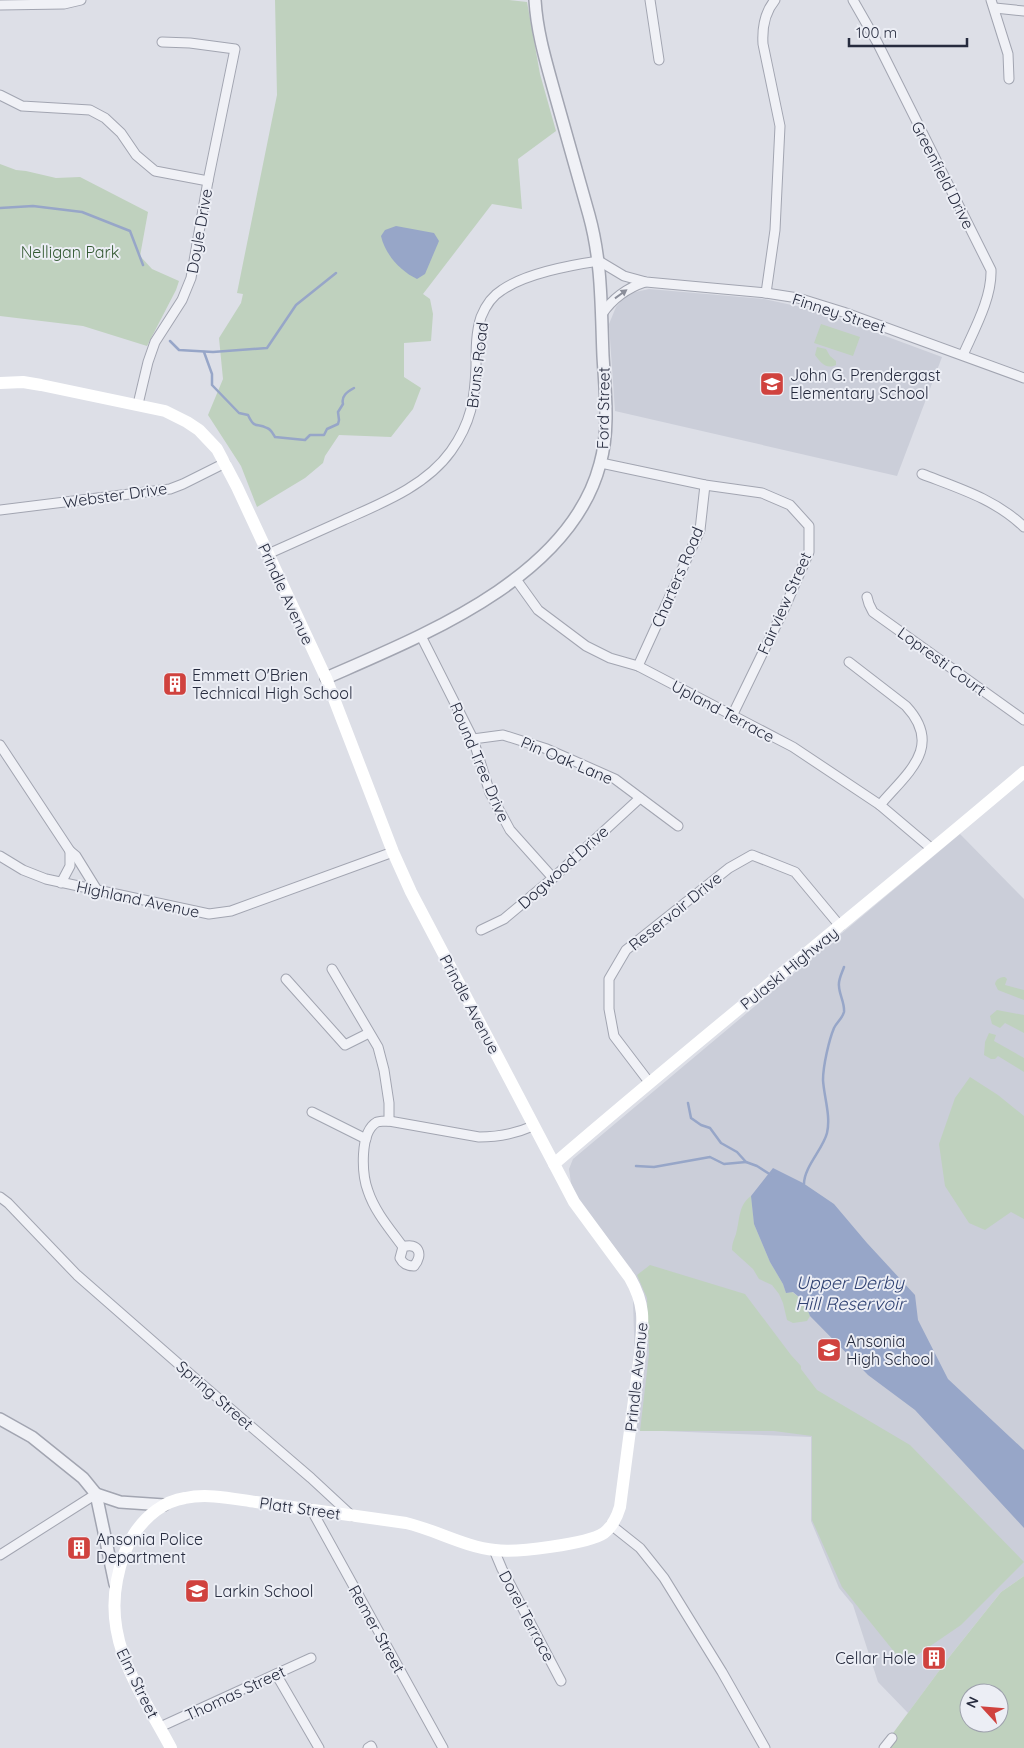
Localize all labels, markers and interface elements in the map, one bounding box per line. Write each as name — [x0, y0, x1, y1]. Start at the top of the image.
scale bar — [849, 15, 966, 47]
text: 100 m — [856, 23, 897, 42]
street label: Greenfield Drive — [907, 118, 979, 232]
street label: Doyle Drive — [182, 187, 216, 275]
park label: Nelligan Park — [21, 242, 119, 262]
street label: Finney Street — [790, 288, 888, 338]
one-way arrow — [614, 289, 628, 299]
street label: Bruns Road — [462, 321, 492, 409]
place label: John G. Prendergast Elementary School — [790, 365, 941, 403]
street label: Ford Street — [592, 367, 614, 449]
school or university icon: John G. Prendergast Elementary School — [759, 371, 785, 397]
street label: Webster Drive — [62, 478, 168, 512]
street label: Charters Road — [647, 524, 707, 630]
street label: Prindle Avenue — [254, 540, 318, 648]
street label: Fairview Street — [753, 549, 815, 657]
street label: Lopresti Court — [894, 622, 990, 700]
place label: Emmett O'Brien Technical High School — [192, 665, 353, 703]
building icon: Emmett O'Brien Technical High School — [162, 671, 188, 697]
street label: Upland Terrace — [668, 675, 778, 747]
street label: Round Tree Drive — [446, 699, 514, 825]
street label: Pin Oak Lane — [518, 732, 616, 788]
street label: Dogwood Drive — [513, 821, 613, 913]
street label: Reservoir Drive — [625, 867, 725, 955]
street label: Highland Avenue — [75, 876, 201, 922]
street label: Pulaski Highway — [736, 922, 842, 1014]
street label: Prindle Avenue — [435, 951, 505, 1057]
water label: Upper Derby Hill Reservoir — [795, 1271, 907, 1315]
street label: Prindle Avenue — [620, 1321, 652, 1433]
place label: Ansonia High School — [846, 1331, 934, 1369]
school or university icon: Ansonia High School — [816, 1337, 842, 1363]
street label: Spring Street — [172, 1356, 258, 1434]
street label: Platt Street — [258, 1492, 342, 1524]
place label: Ansonia Police Department — [96, 1529, 203, 1567]
building icon: Ansonia Police Department — [66, 1535, 92, 1561]
street label: Dorel Terrace — [495, 1567, 559, 1665]
school or university icon: Larkin School — [184, 1578, 210, 1604]
place label: Larkin School — [214, 1581, 313, 1601]
street label: Remer Street — [345, 1581, 409, 1677]
street label: Elm Street — [112, 1645, 164, 1721]
building icon: Cellar Hole — [921, 1645, 947, 1671]
place label: Cellar Hole — [835, 1648, 916, 1668]
street label: Thomas Street — [182, 1661, 288, 1725]
north arrow — [959, 1683, 1009, 1733]
text: N — [962, 1694, 983, 1711]

